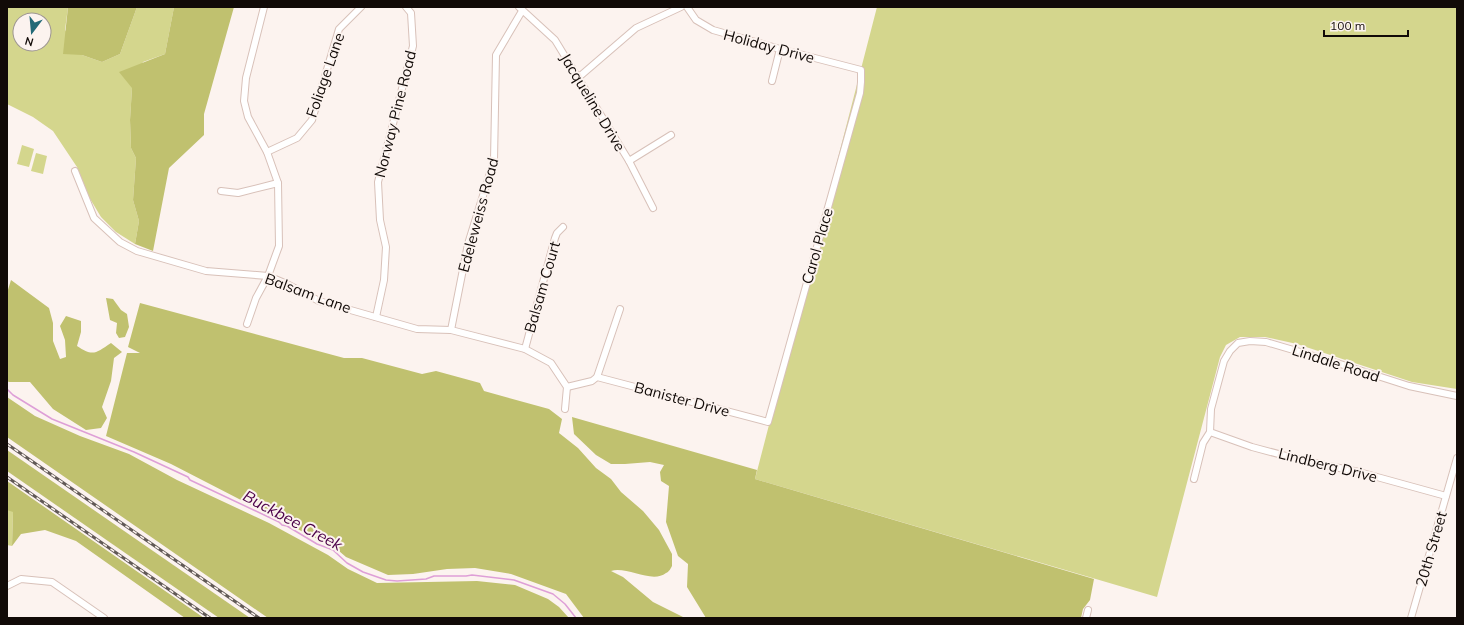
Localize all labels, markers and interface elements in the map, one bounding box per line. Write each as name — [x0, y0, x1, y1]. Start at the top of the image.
north arrow — [12, 12, 52, 52]
scale bar — [1324, 12, 1408, 38]
text: 100 m — [1330, 18, 1365, 33]
street label: Holiday Drive — [722, 25, 816, 67]
street label: Foliage Lane — [302, 30, 348, 120]
text: N — [23, 34, 35, 49]
street label: Norway Pine Road — [370, 48, 420, 180]
street label: Jacqueline Drive — [556, 49, 630, 155]
street label: Edeleweiss Road — [454, 156, 502, 274]
street label: Carol Place — [797, 206, 837, 286]
street label: Balsam Court — [520, 239, 564, 335]
street label: Balsam Lane — [262, 269, 354, 317]
street label: Lindale Road — [1290, 340, 1382, 386]
street label: Banister Drive — [632, 377, 732, 421]
street label: Lindberg Drive — [1277, 444, 1379, 486]
water label: Buckbee Creek — [240, 485, 347, 555]
street label: 20th Street — [1411, 509, 1451, 589]

